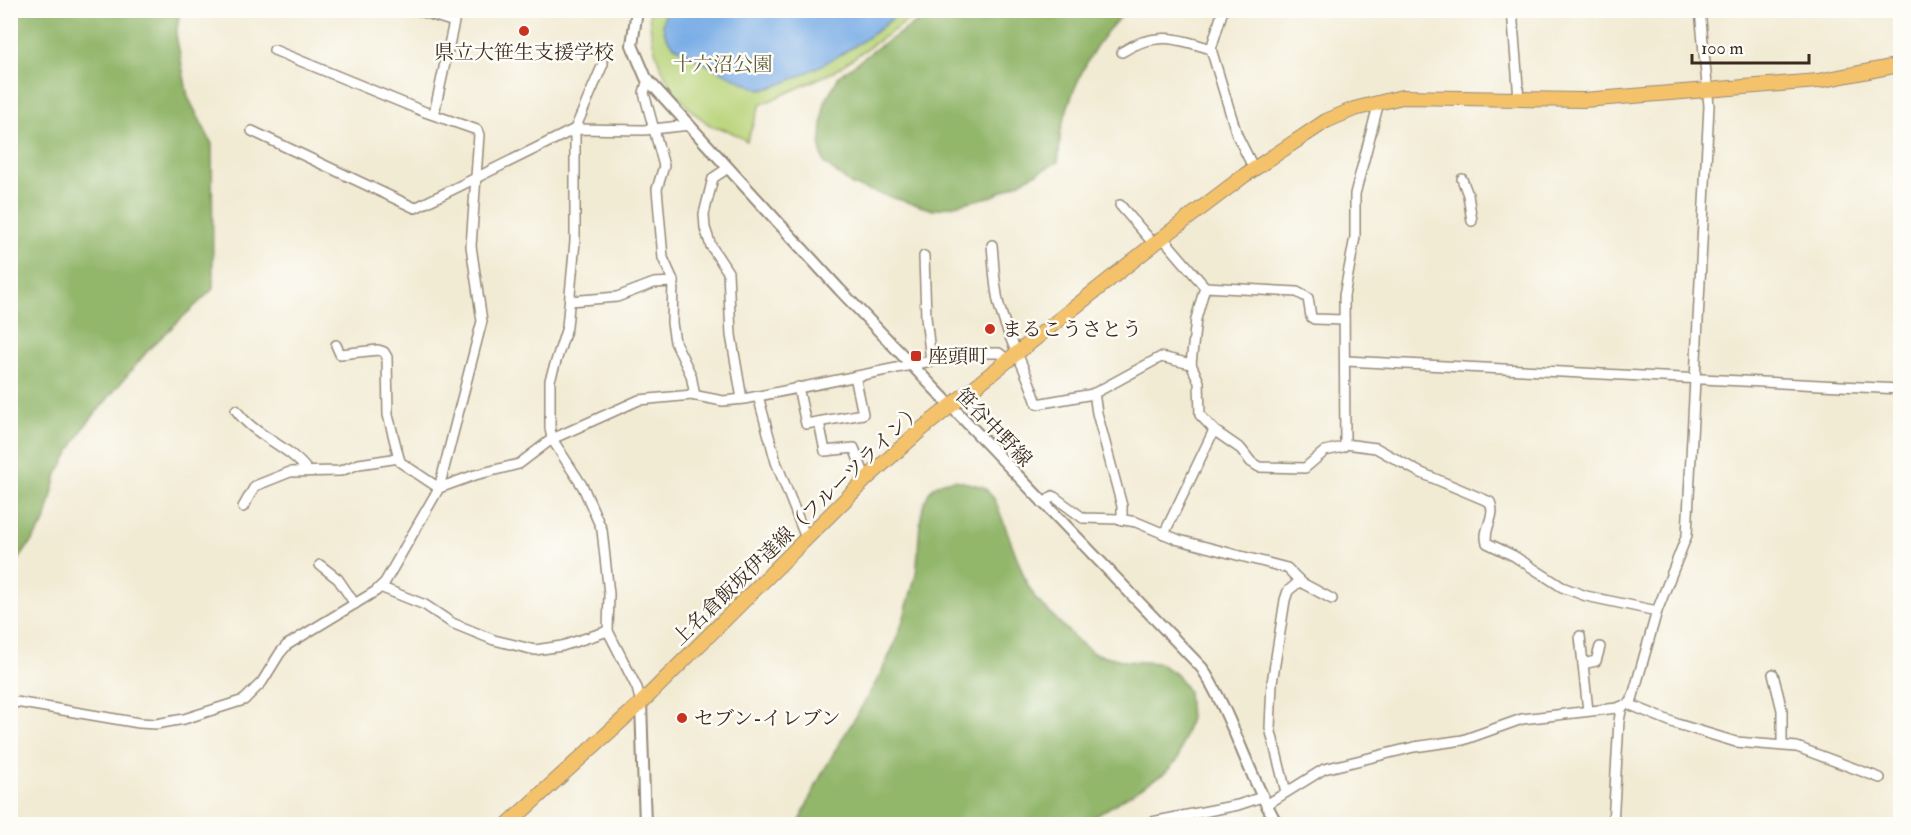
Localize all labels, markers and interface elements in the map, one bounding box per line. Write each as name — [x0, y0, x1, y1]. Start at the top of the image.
marker: 県立大笹生支援学校 — [517, 24, 531, 38]
scale bar — [1692, 27, 1809, 65]
text: 100 m — [1701, 37, 1744, 60]
place label: 県立大笹生支援学校 — [434, 40, 614, 65]
park label: 十六沼公園 — [673, 52, 773, 77]
place label: まるこうさとう — [1002, 317, 1142, 342]
marker: まるこうさとう — [983, 322, 997, 336]
place label: 座頭町 — [928, 344, 988, 369]
marker: 座頭町 — [909, 349, 923, 363]
street label: 笹谷中野線 — [950, 383, 1037, 472]
street label: 上名倉飯坂伊達線（フルーツライン） — [667, 398, 928, 651]
place label: セブン-イレブン — [694, 706, 841, 731]
marker: セブン-イレブン — [675, 711, 689, 725]

